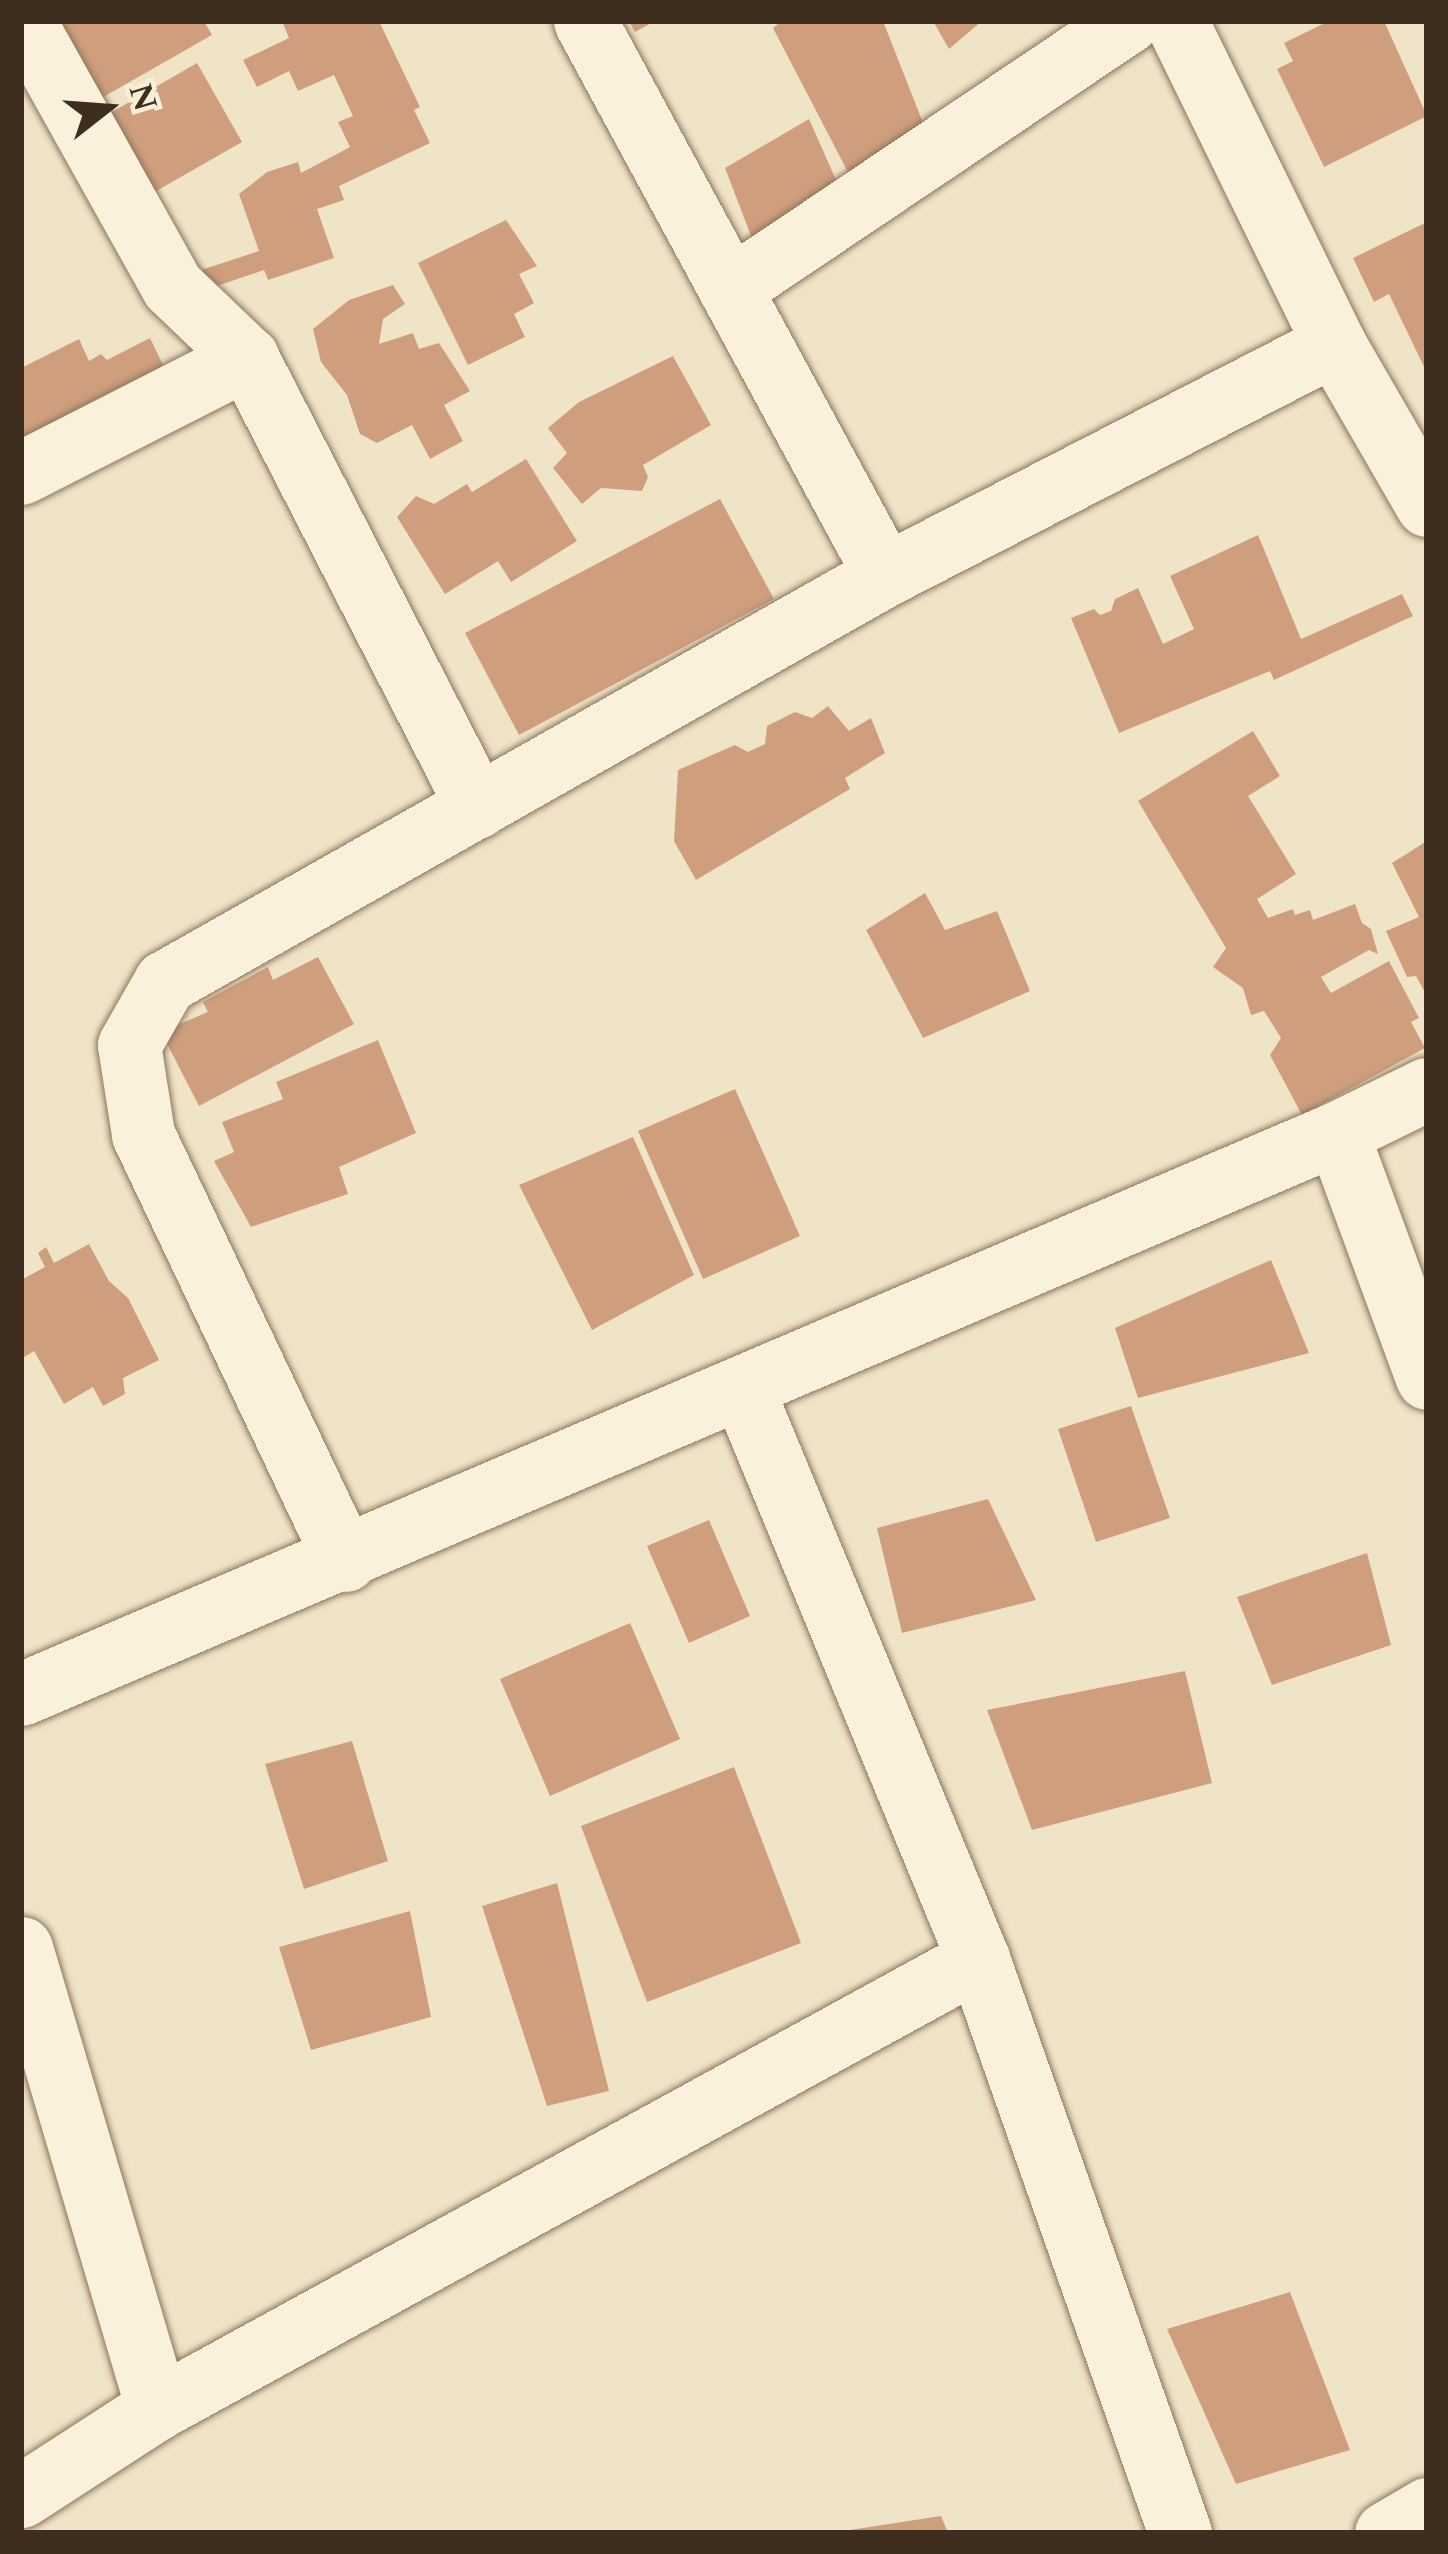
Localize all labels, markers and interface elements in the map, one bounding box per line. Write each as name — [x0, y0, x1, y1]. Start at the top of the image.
north arrow — [48, 48, 168, 168]
text: N — [115, 77, 170, 118]

